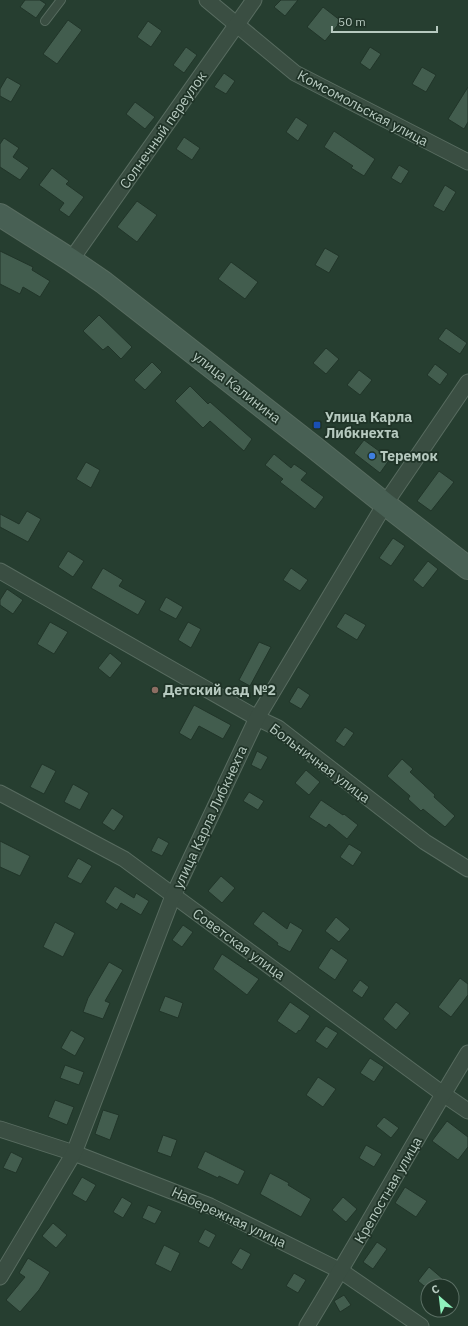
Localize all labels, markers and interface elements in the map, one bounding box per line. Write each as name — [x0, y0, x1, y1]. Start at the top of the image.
scale bar — [332, 8, 437, 34]
text: 50 m — [338, 14, 366, 29]
street label: Комсомольская улица — [294, 66, 432, 150]
street label: Солнечный переулок — [116, 68, 211, 192]
street label: улица Калинина — [189, 347, 285, 427]
place label: Улица Карла Либкнехта — [325, 408, 412, 442]
marker: Улица Карла Либкнехта — [312, 420, 322, 430]
place label: Теремок — [380, 447, 438, 465]
marker: Теремок — [367, 451, 377, 461]
place label: Детский сад №2 — [163, 681, 276, 699]
marker: Детский сад №2 — [150, 685, 160, 695]
street label: Больничная улица — [266, 719, 374, 807]
street label: улица Карла Либкнехта — [169, 742, 251, 891]
street label: Советская улица — [189, 904, 289, 984]
street label: Крепостная улица — [350, 1133, 426, 1246]
street label: Набережная улица — [169, 1182, 290, 1252]
north arrow — [420, 1278, 460, 1318]
text: С — [429, 1281, 442, 1297]

